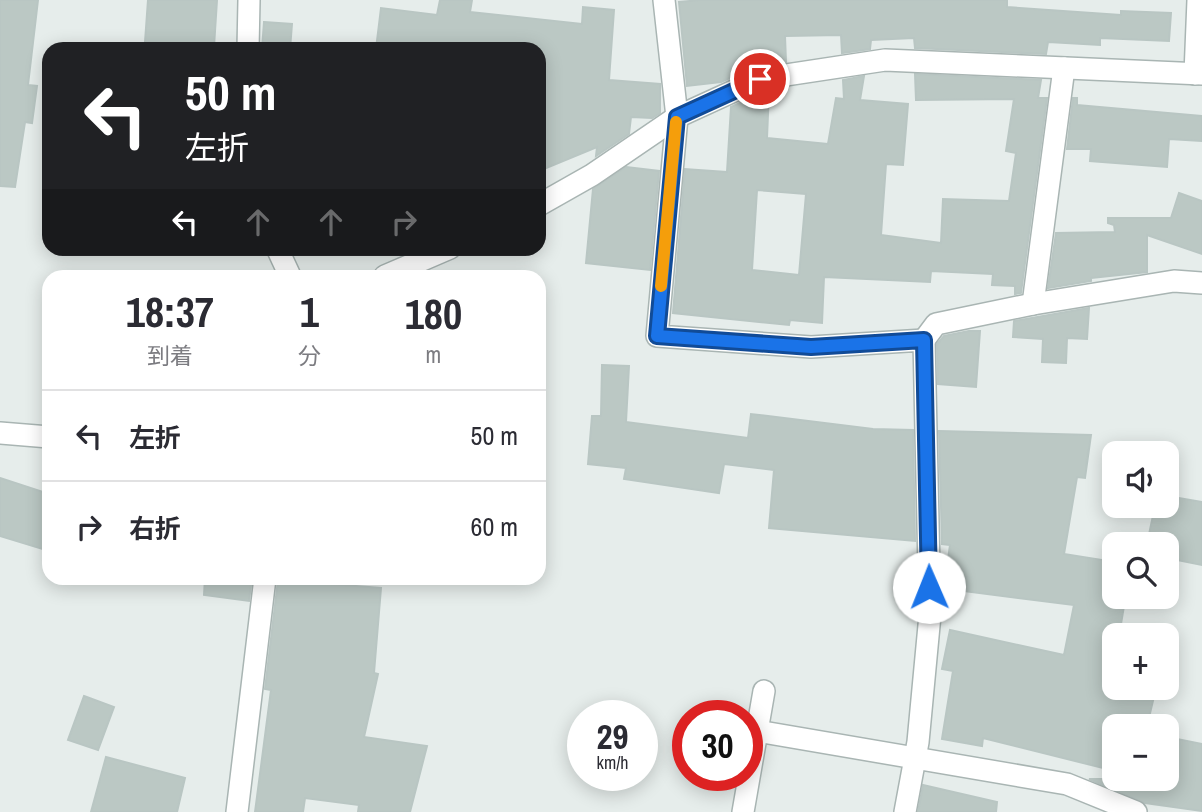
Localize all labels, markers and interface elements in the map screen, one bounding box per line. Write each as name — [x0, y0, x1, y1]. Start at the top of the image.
pin — [730, 49, 790, 109]
text: 50 m — [185, 59, 277, 125]
icon: arrive — [741, 60, 779, 98]
icon: left — [70, 70, 161, 161]
text: 左折 — [185, 126, 249, 169]
icon: left — [166, 203, 204, 241]
icon: ahead — [239, 203, 277, 241]
icon: ahead — [312, 203, 350, 241]
icon: right — [385, 203, 423, 241]
text: 18:37 — [126, 284, 214, 340]
text: 1 — [300, 284, 319, 340]
text: 180 — [405, 286, 462, 342]
text: m — [426, 339, 441, 370]
text: 到着 — [147, 340, 193, 371]
text: 分 — [298, 340, 321, 371]
icon: left — [70, 417, 108, 455]
text: 50 m — [471, 418, 518, 453]
text: 左折 — [129, 420, 181, 455]
map controls — [1102, 441, 1179, 791]
button: sound — [1102, 441, 1179, 518]
icon: right — [70, 508, 108, 546]
text: 60 m — [471, 509, 518, 544]
text: 右折 — [129, 511, 181, 546]
button: search — [1102, 532, 1179, 609]
position arrow — [892, 550, 966, 624]
button: + — [1102, 623, 1179, 700]
speed limit sign: 30 — [672, 700, 763, 791]
text: 29 — [597, 713, 628, 760]
button: − — [1102, 714, 1179, 791]
text: km/h — [597, 750, 629, 775]

